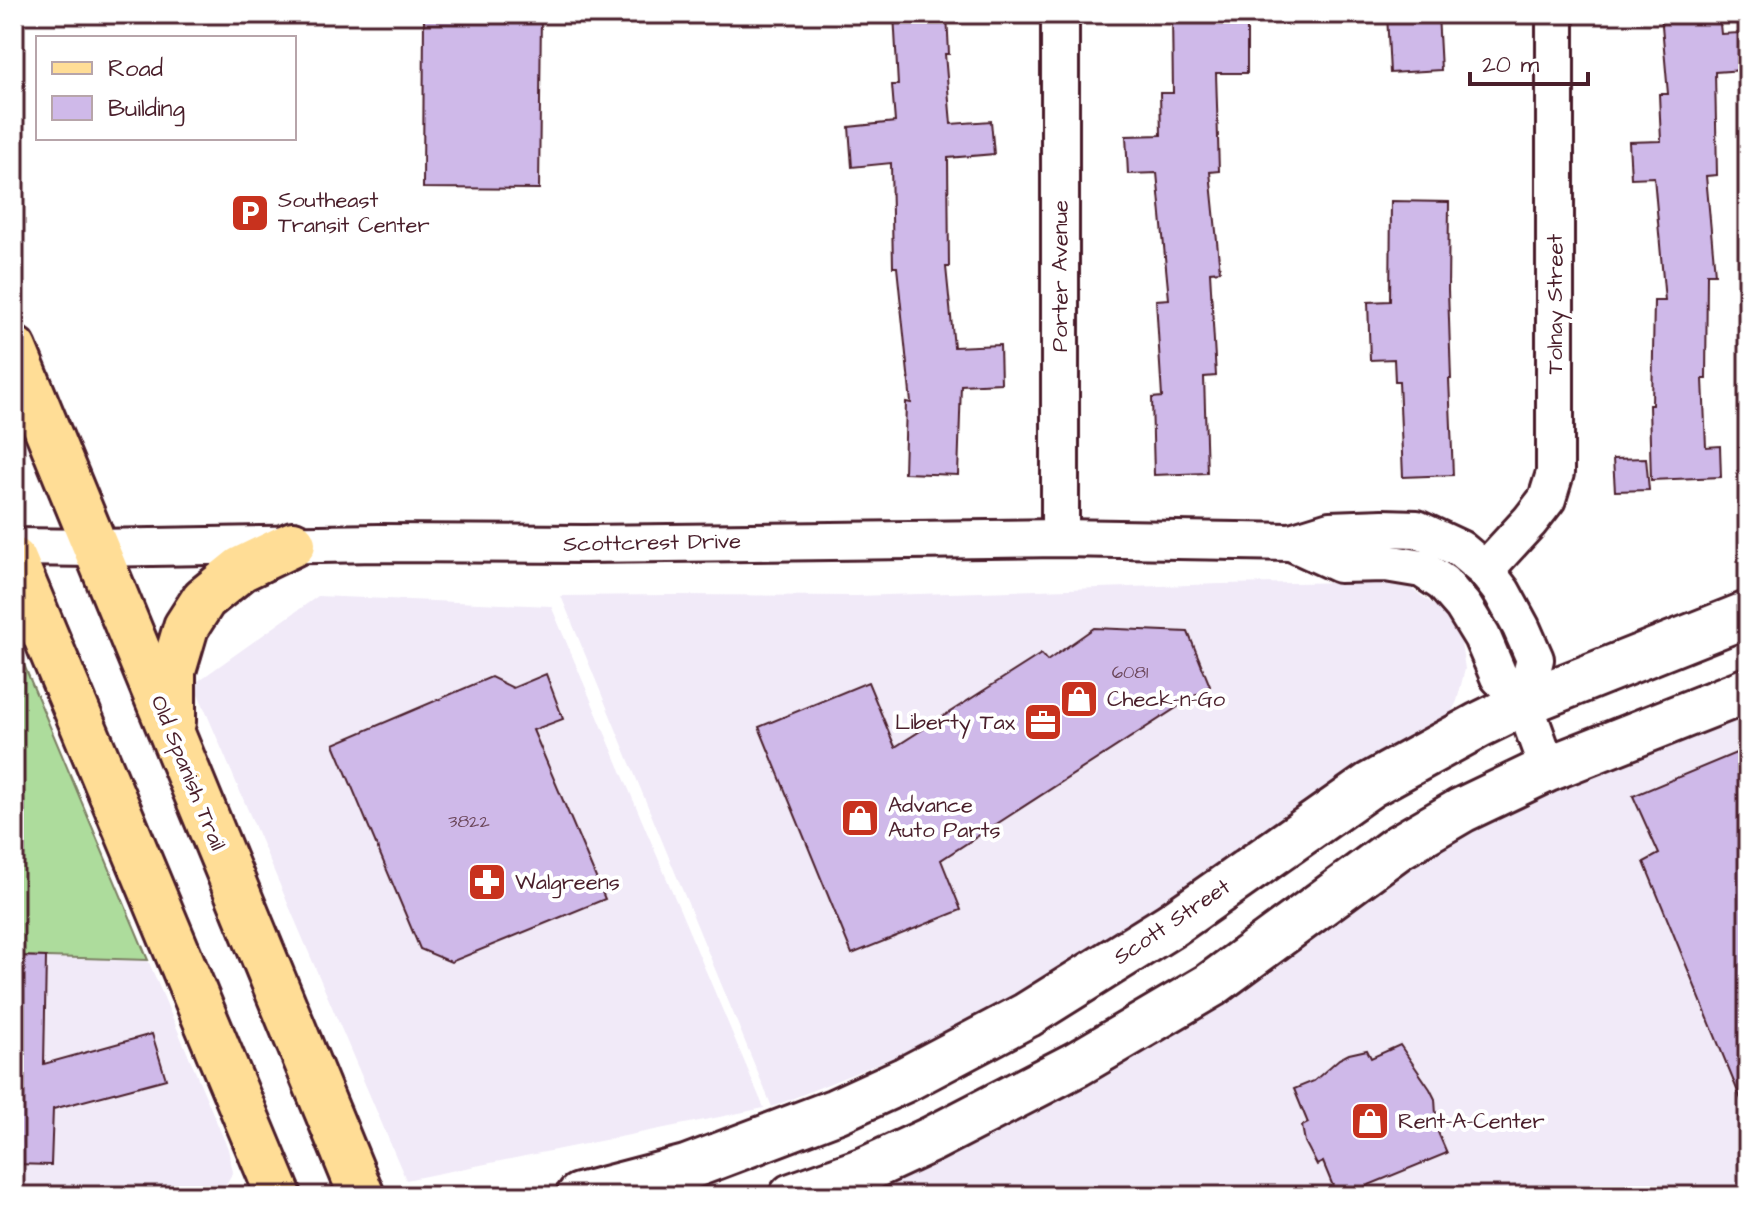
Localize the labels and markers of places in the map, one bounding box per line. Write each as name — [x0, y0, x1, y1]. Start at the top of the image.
place label: Southeast Transit Center — [278, 185, 430, 241]
parking icon: Southeast Transit Center — [229, 192, 271, 234]
shop icon: Check-n-Go — [1058, 678, 1100, 720]
place label: Check-n-Go — [1107, 684, 1226, 715]
office icon: Liberty Tax — [1022, 701, 1064, 743]
place label: Liberty Tax — [895, 707, 1016, 739]
place label: Advance Auto Parts — [888, 790, 1001, 846]
shop icon: Advance Auto Parts — [839, 797, 881, 839]
pharmacy icon: Walgreens — [466, 861, 508, 903]
place label: Walgreens — [515, 867, 620, 899]
shop icon: Rent-A-Center — [1349, 1100, 1391, 1142]
place label: Rent-A-Center — [1398, 1106, 1545, 1137]

